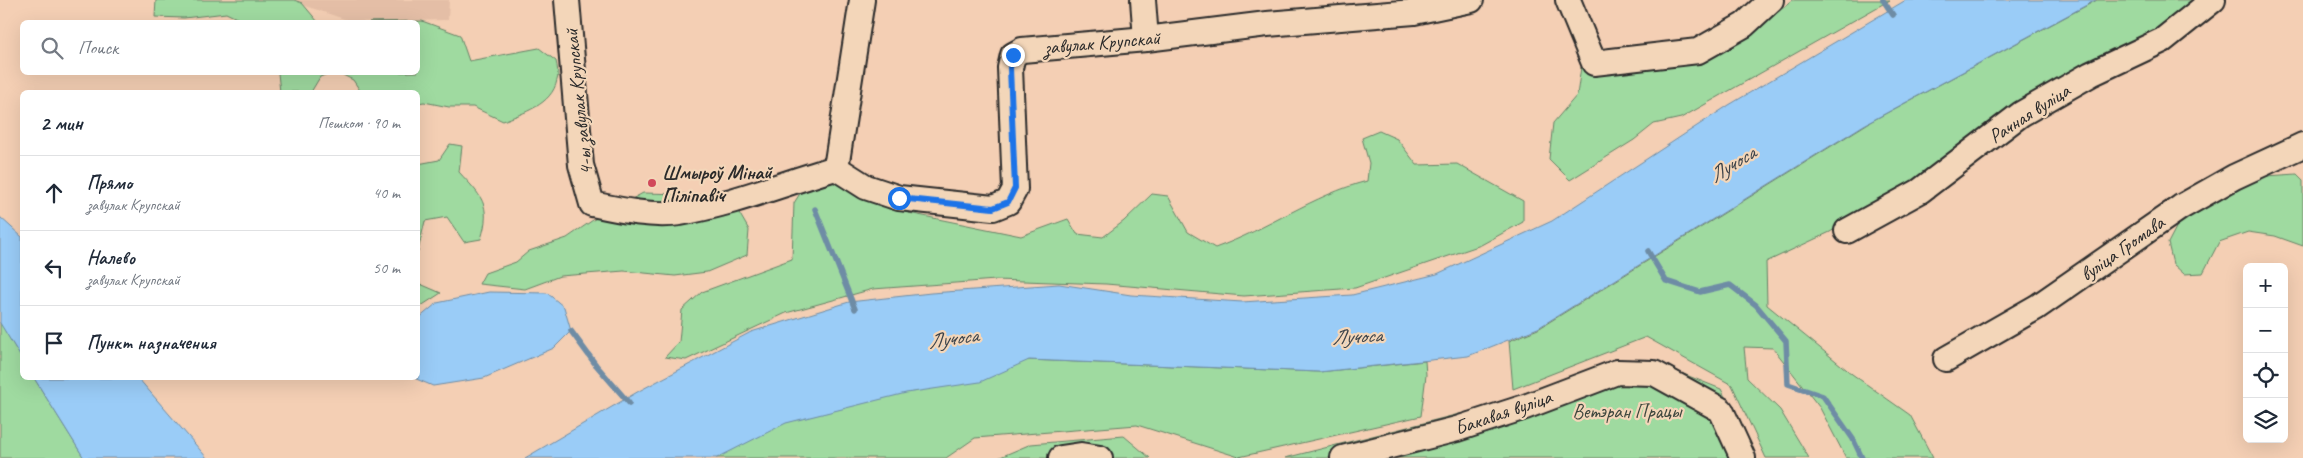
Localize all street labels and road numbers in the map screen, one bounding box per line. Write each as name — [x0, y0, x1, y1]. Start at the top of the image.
street label: завулак Крупскай — [1040, 25, 1163, 61]
street label: 4-ы завулак Крупскай — [558, 26, 600, 176]
street label: Рачная вуліца — [1984, 77, 2076, 149]
street label: вуліца Громава — [2075, 210, 2170, 287]
street label: Бакавая вуліца — [1451, 384, 1556, 441]

